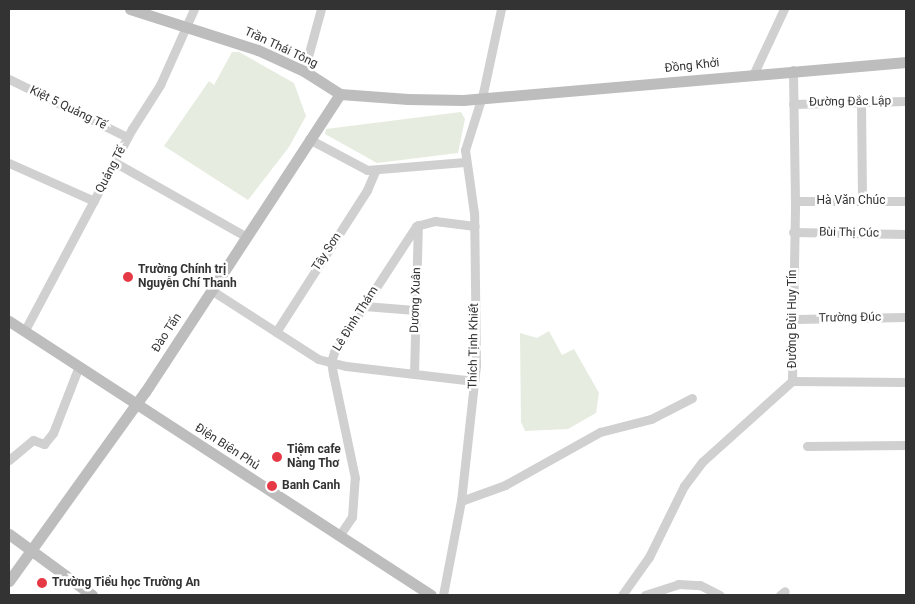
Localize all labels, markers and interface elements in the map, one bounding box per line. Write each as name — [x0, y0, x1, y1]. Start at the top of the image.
street label: Trần Thái Tông — [242, 25, 320, 71]
street label: Đồng Khởi — [664, 56, 720, 76]
street label: Kiệt 5 Quảng Tế — [27, 83, 109, 133]
street label: Đường Đắc Lập — [809, 94, 891, 110]
street label: Quảng Tế — [93, 144, 129, 196]
street label: Hà Văn Chúc — [817, 194, 885, 208]
street label: Bùi Thị Cúc — [819, 225, 879, 241]
street label: Tây Sơn — [309, 230, 345, 274]
place label: Trường Chính trị Nguyễn Chí Thanh — [138, 263, 237, 291]
street label: Dương Xuân — [408, 267, 424, 333]
street label: Đường Bùi Huy Tín — [786, 269, 800, 369]
marker: Trường Chính trị Nguyễn Chí Thanh — [122, 271, 134, 283]
street label: Lê Đình Thám — [330, 284, 382, 354]
street label: Thích Tịnh Khiết — [466, 303, 482, 389]
street label: Trường Đúc — [819, 310, 881, 326]
street label: Đào Tấn — [149, 311, 185, 355]
street label: Điện Biên Phủ — [192, 421, 262, 473]
place label: Tiệm cafe Nàng Thơ — [287, 443, 341, 471]
marker: Tiệm cafe Nàng Thơ — [271, 451, 283, 463]
place label: Banh Canh — [282, 479, 340, 493]
marker: Banh Canh — [266, 480, 278, 492]
place label: Trường Tiểu học Trường An — [52, 576, 201, 590]
marker: Trường Tiểu học Trường An — [36, 577, 48, 589]

